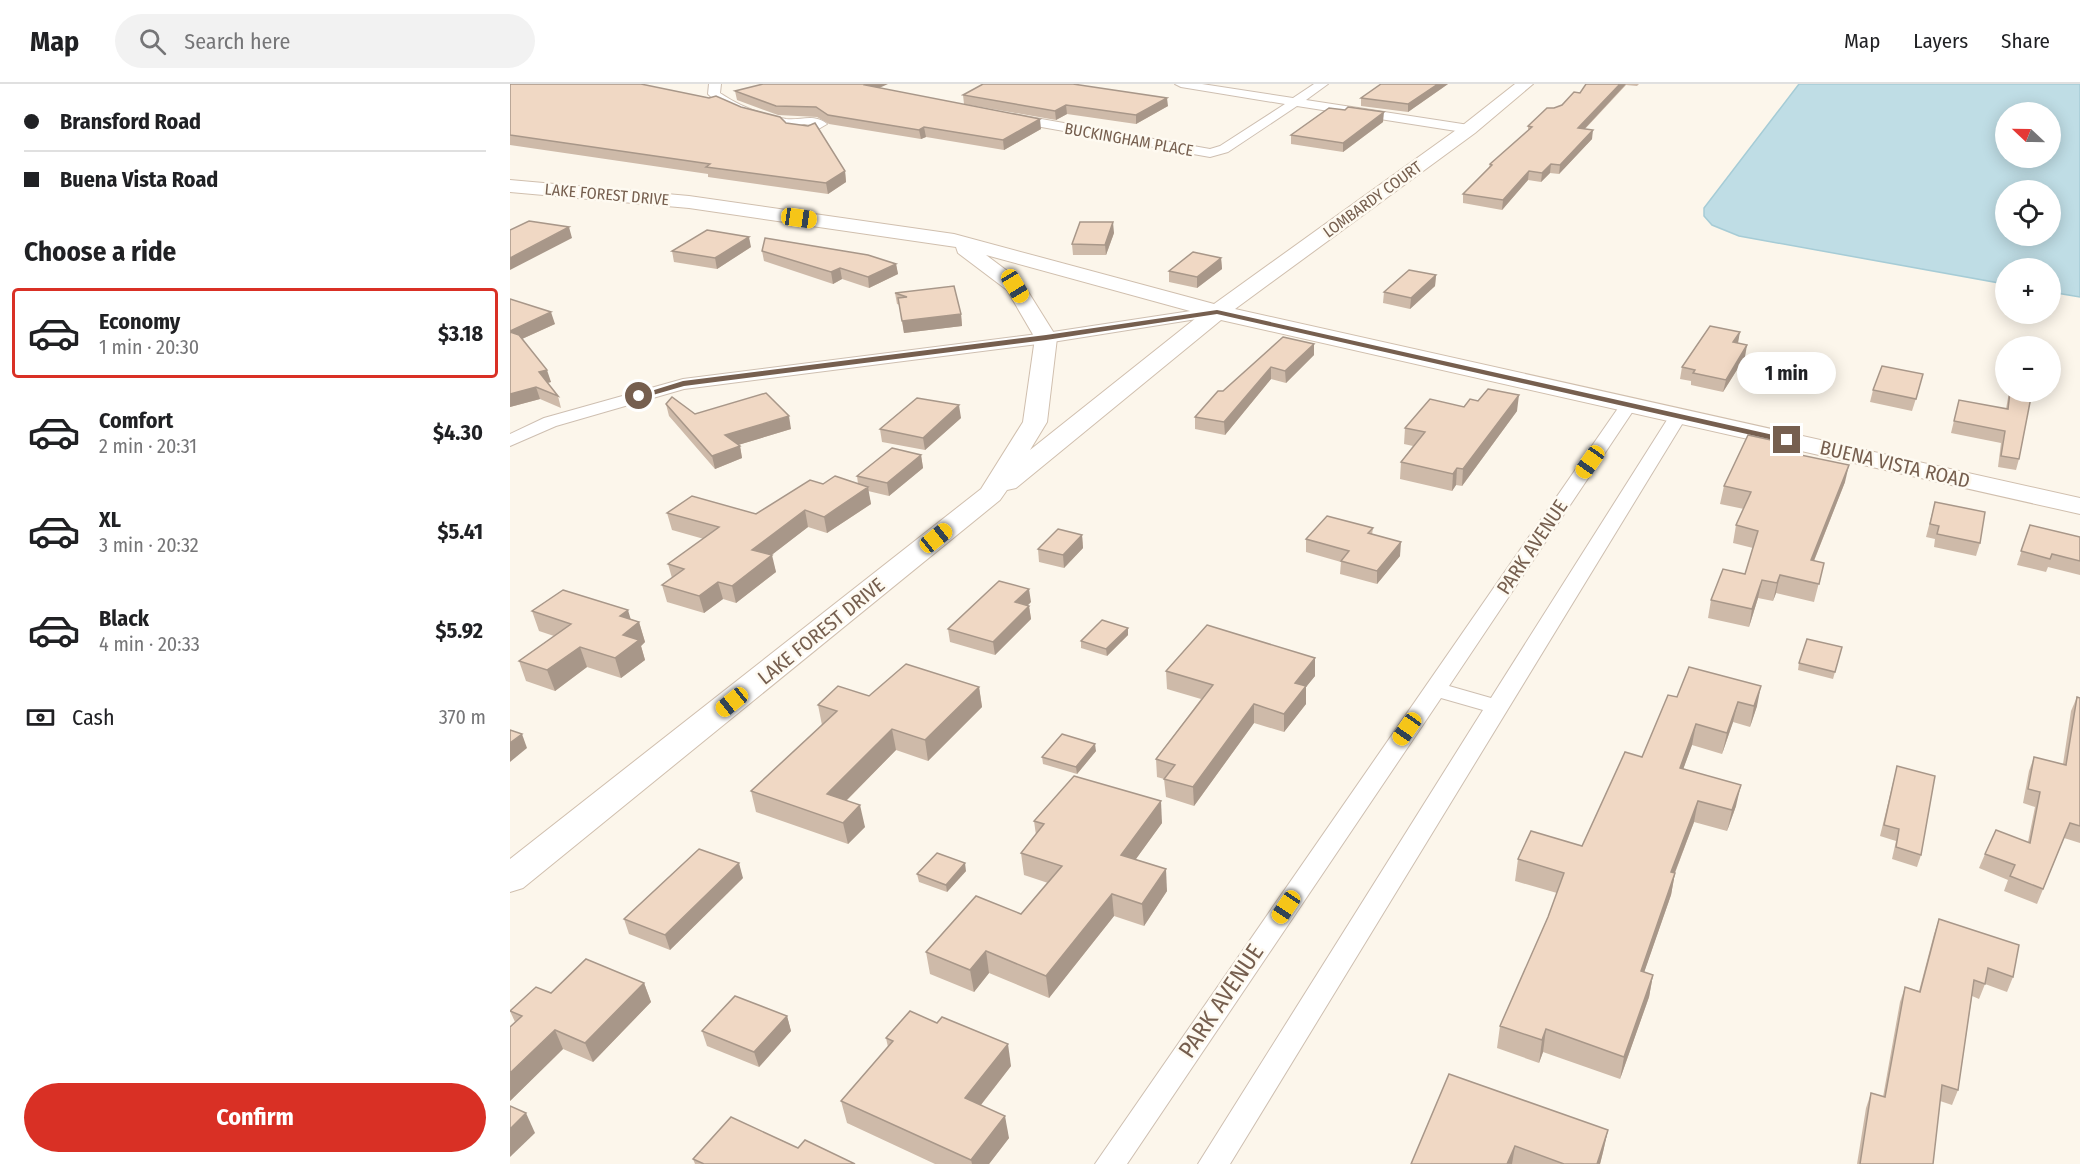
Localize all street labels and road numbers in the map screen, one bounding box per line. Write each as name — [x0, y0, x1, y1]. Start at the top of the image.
street label: BUCKINGHAM PLACE — [1063, 119, 1195, 160]
street label: LOMBARDY COURT — [1319, 157, 1426, 242]
street label: LAKE FOREST DRIVE — [544, 180, 670, 209]
street label: BUENA VISTA ROAD — [1818, 435, 1972, 493]
street label: PARK AVENUE — [1492, 495, 1572, 599]
street label: LAKE FOREST DRIVE — [753, 573, 889, 689]
street label: PARK AVENUE — [1173, 939, 1269, 1063]

